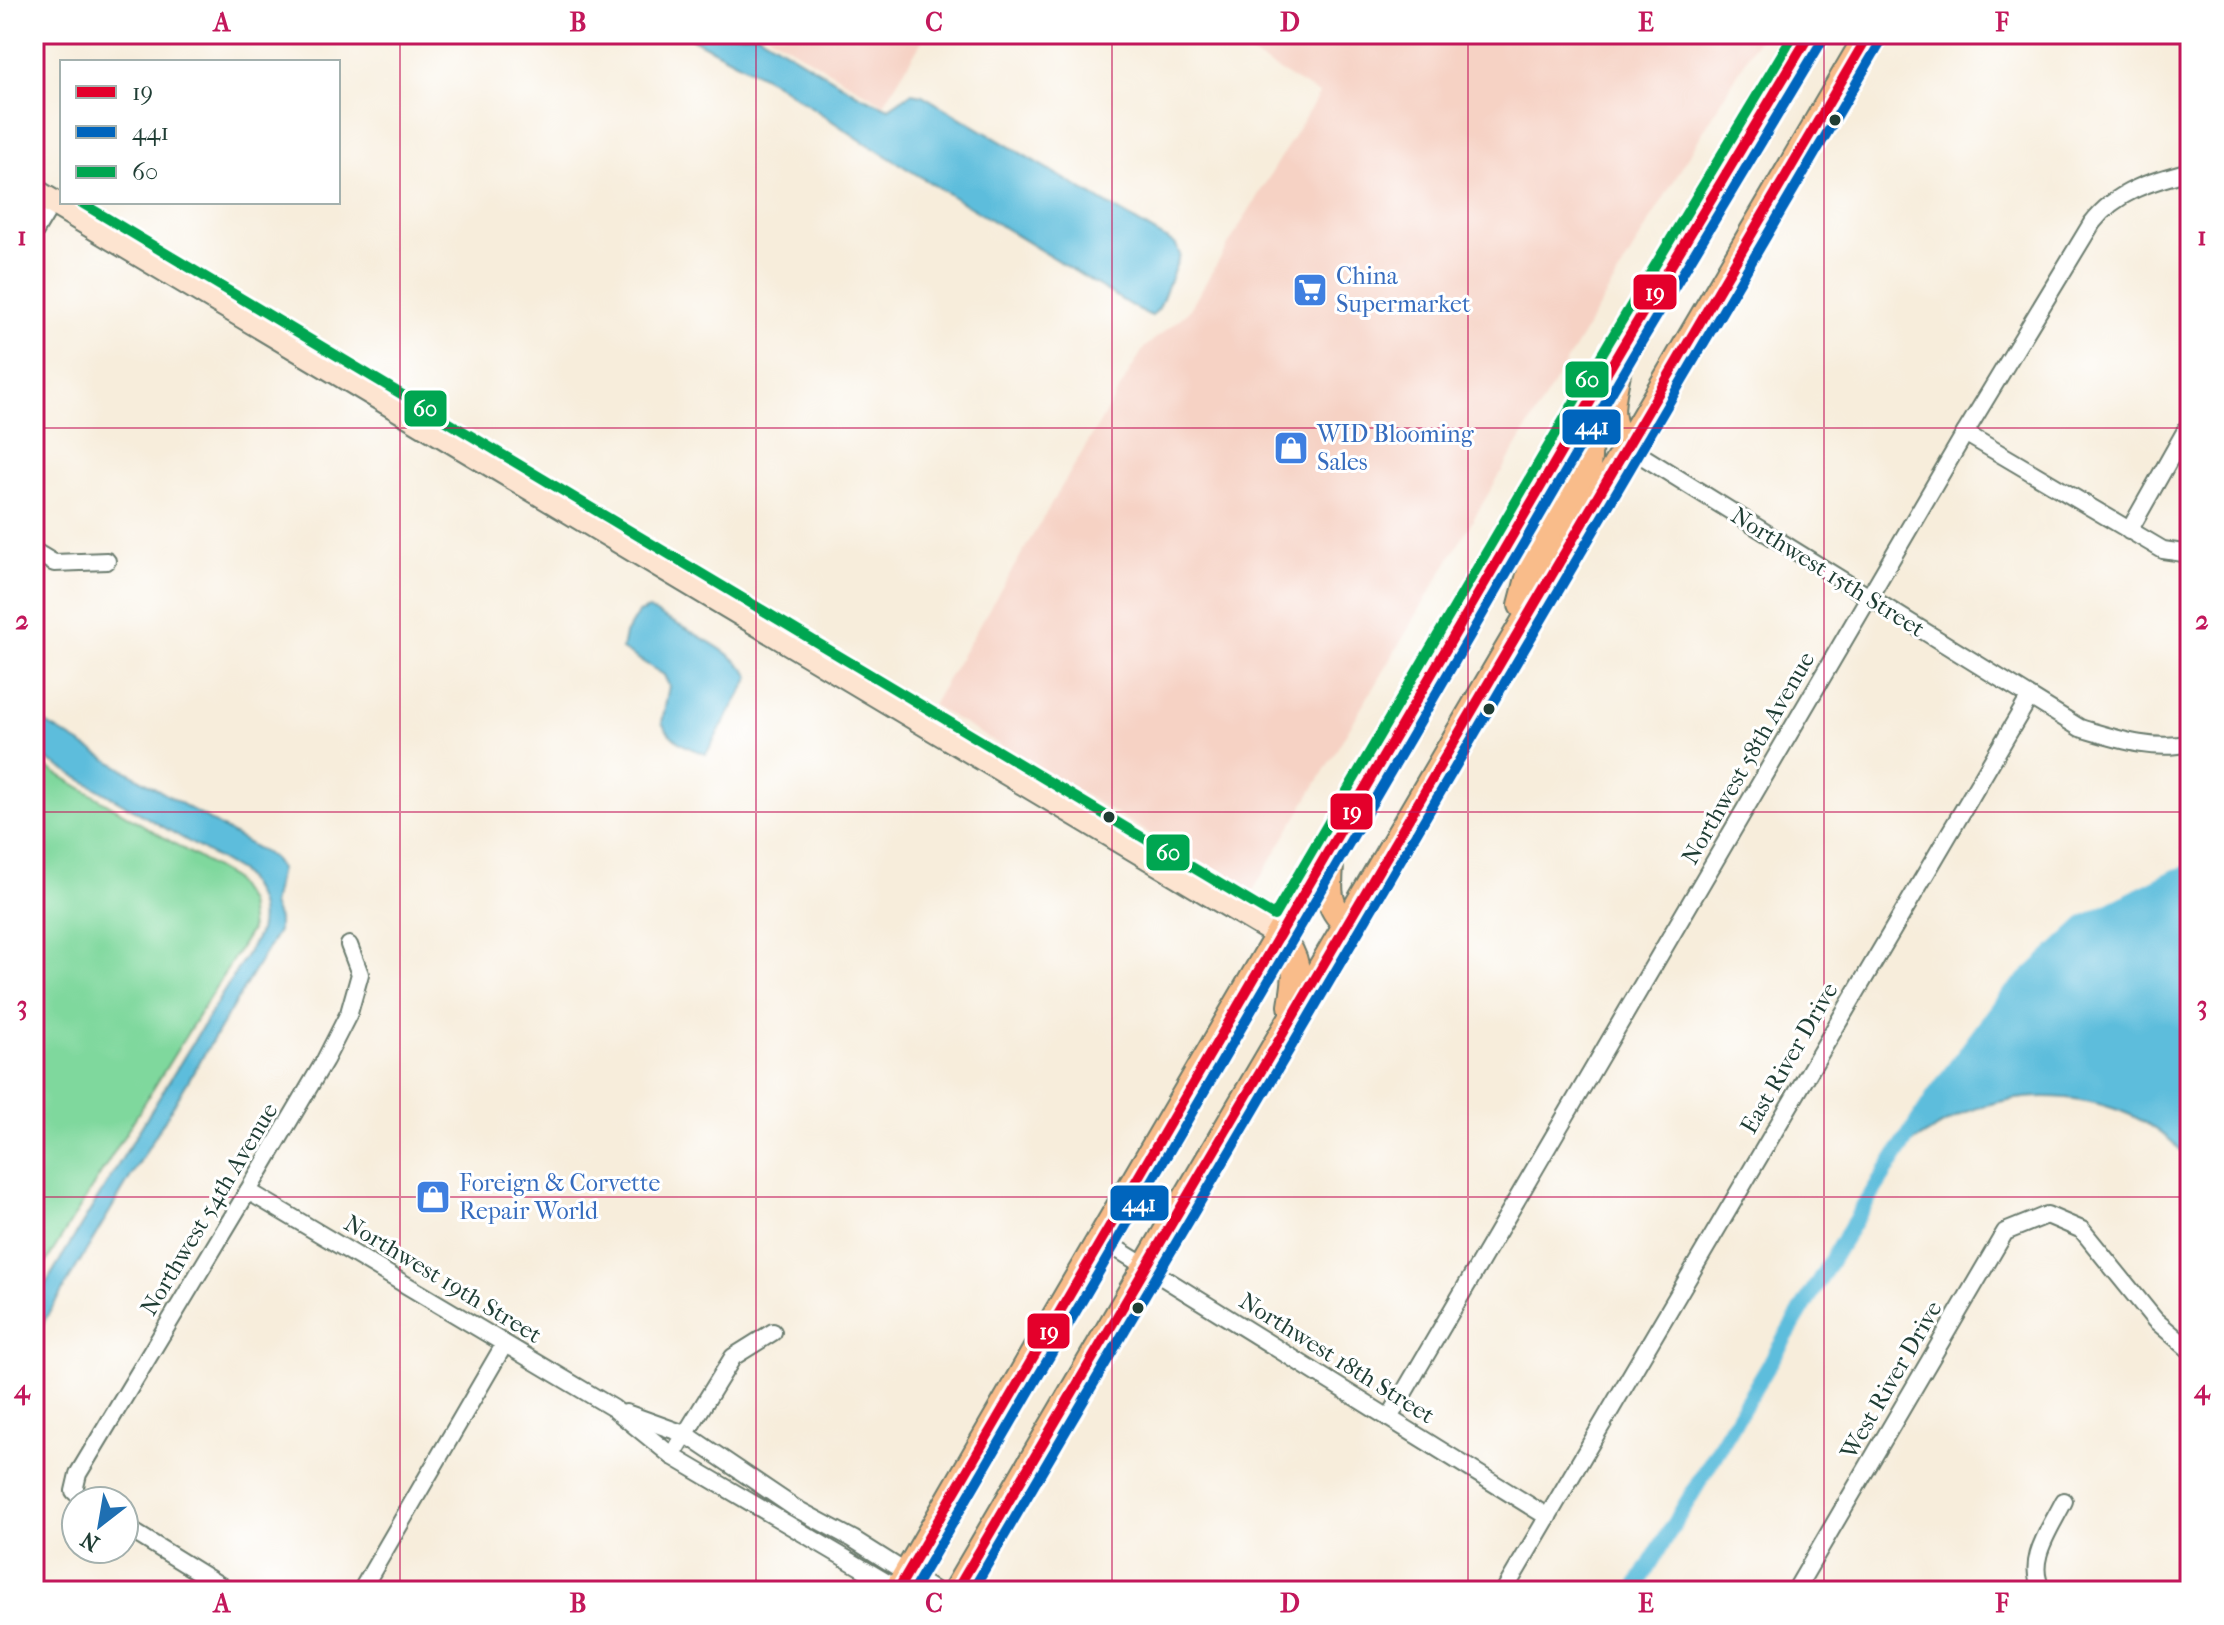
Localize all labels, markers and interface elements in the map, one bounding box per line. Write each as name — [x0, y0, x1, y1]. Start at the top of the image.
text: A — [212, 7, 232, 38]
text: B — [570, 7, 587, 38]
text: C — [925, 7, 943, 38]
text: D — [1280, 7, 1300, 38]
text: E — [1638, 7, 1654, 38]
text: F — [1994, 7, 2009, 38]
legend — [60, 60, 340, 204]
text: 19 — [132, 78, 153, 106]
unlabelled marker — [1827, 112, 1843, 128]
text: 441 — [132, 118, 169, 146]
text: 60 — [132, 158, 158, 186]
text: 1 — [17, 221, 27, 252]
text: 1 — [2197, 221, 2207, 252]
place label: China Supermarket — [1336, 262, 1471, 318]
supermarket icon: China Supermarket — [1291, 271, 1329, 309]
line badge: 19 — [1632, 273, 1678, 311]
text: 19 — [1645, 280, 1665, 306]
line badge: 60 — [1564, 360, 1610, 399]
text: 60 — [1575, 367, 1599, 393]
line badge: 60 — [403, 389, 448, 428]
text: 60 — [413, 396, 437, 422]
line badge: 441 — [1561, 408, 1622, 446]
text: 441 — [1574, 414, 1609, 440]
place label: WID Blooming Sales — [1316, 420, 1475, 476]
shop icon: WID Blooming Sales — [1272, 429, 1310, 467]
street label: Northwest 15th Street — [1726, 501, 1930, 643]
text: 2 — [15, 605, 29, 636]
text: 2 — [2195, 605, 2209, 636]
street label: Northwest 58th Avenue — [1676, 647, 1820, 869]
unlabelled marker — [1481, 701, 1497, 717]
line badge: 19 — [1329, 792, 1374, 831]
text: 19 — [1342, 799, 1362, 825]
unlabelled marker — [1101, 809, 1117, 825]
line badge: 60 — [1145, 833, 1191, 872]
text: 60 — [1156, 840, 1180, 866]
street label: East River Drive — [1734, 977, 1844, 1139]
text: 3 — [17, 990, 27, 1021]
text: 3 — [2197, 990, 2207, 1021]
street label: Northwest 54th Avenue — [135, 1098, 284, 1320]
place label: Foreign & Corvette Repair World — [459, 1169, 661, 1225]
shop icon: Foreign & Corvette Repair World — [414, 1178, 452, 1216]
line badge: 441 — [1109, 1184, 1170, 1222]
text: 441 — [1121, 1191, 1156, 1217]
street label: Northwest 19th Street — [339, 1209, 547, 1349]
street label: Northwest 18th Street — [1234, 1287, 1440, 1430]
street label: West River Drive — [1834, 1296, 1948, 1465]
unlabelled marker — [1130, 1300, 1146, 1316]
line badge: 19 — [1026, 1312, 1071, 1350]
text: 19 — [1039, 1319, 1059, 1345]
text: 4 — [13, 1374, 31, 1406]
text: 4 — [2193, 1374, 2211, 1406]
north arrow — [60, 1485, 140, 1565]
text: N — [76, 1526, 104, 1557]
text: A — [212, 1588, 232, 1619]
text: B — [570, 1588, 587, 1619]
text: C — [925, 1588, 943, 1619]
text: D — [1280, 1588, 1300, 1619]
text: E — [1638, 1588, 1654, 1619]
text: F — [1994, 1588, 2009, 1619]

